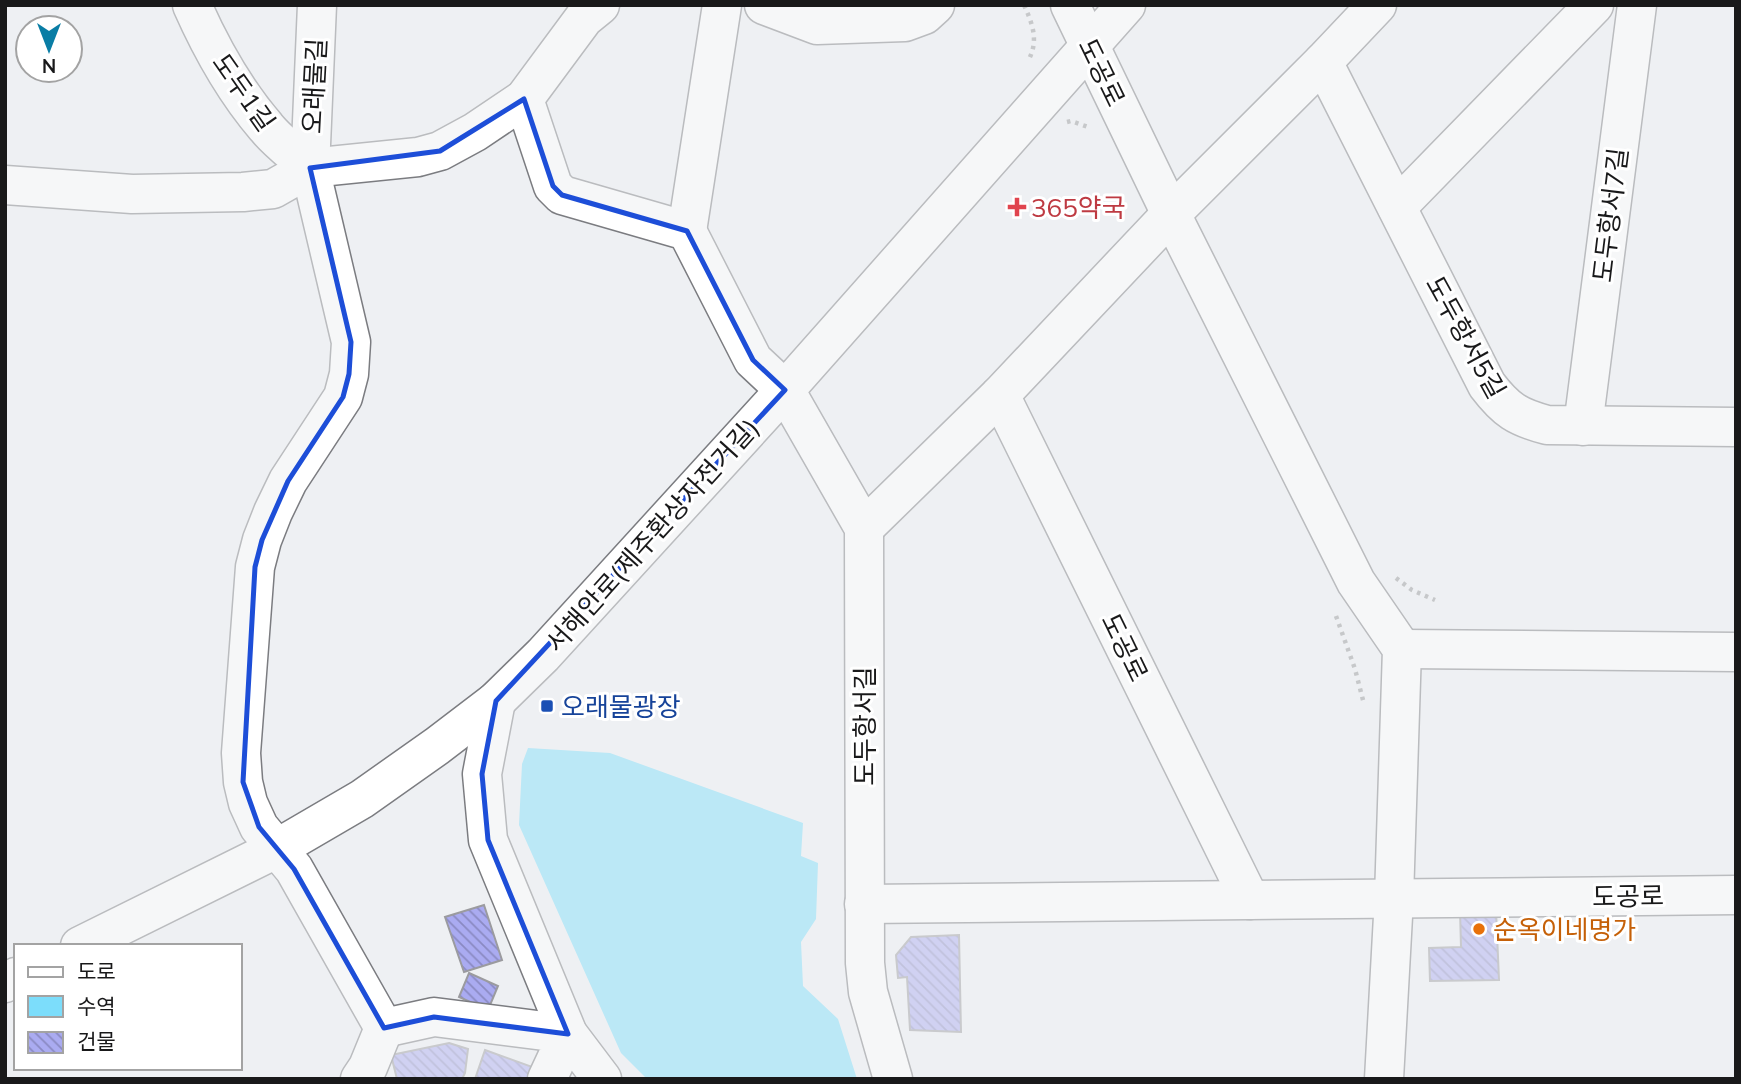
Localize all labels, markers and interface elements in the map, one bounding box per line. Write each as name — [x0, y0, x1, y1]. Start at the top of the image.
north arrow — [14, 14, 84, 84]
street label: 도공로 — [1071, 33, 1133, 111]
street label: 오래물길 — [295, 37, 333, 135]
street label: 도두1길 — [205, 47, 283, 137]
text: N — [42, 54, 56, 78]
street label: 도두항서7길 — [1585, 146, 1635, 284]
place label: 365약국 — [1031, 191, 1126, 224]
marker: 365약국 — [1009, 199, 1025, 215]
street label: 도두항서5길 — [1419, 270, 1513, 404]
street label: 서해안로(제주환상자전거길) — [538, 411, 766, 659]
street label: 도공로 — [1094, 608, 1156, 686]
street label: 도두항서길 — [848, 666, 881, 786]
place label: 오래물광장 — [561, 690, 681, 723]
marker: 오래물광장 — [539, 698, 555, 714]
street label: 도공로 — [1592, 879, 1664, 913]
place label: 순옥이네명가 — [1493, 913, 1637, 946]
marker: 순옥이네명가 — [1471, 921, 1487, 937]
legend — [14, 944, 242, 1070]
text: 도로 — [77, 958, 116, 984]
text: 수역 — [77, 993, 116, 1019]
text: 건물 — [77, 1028, 116, 1054]

